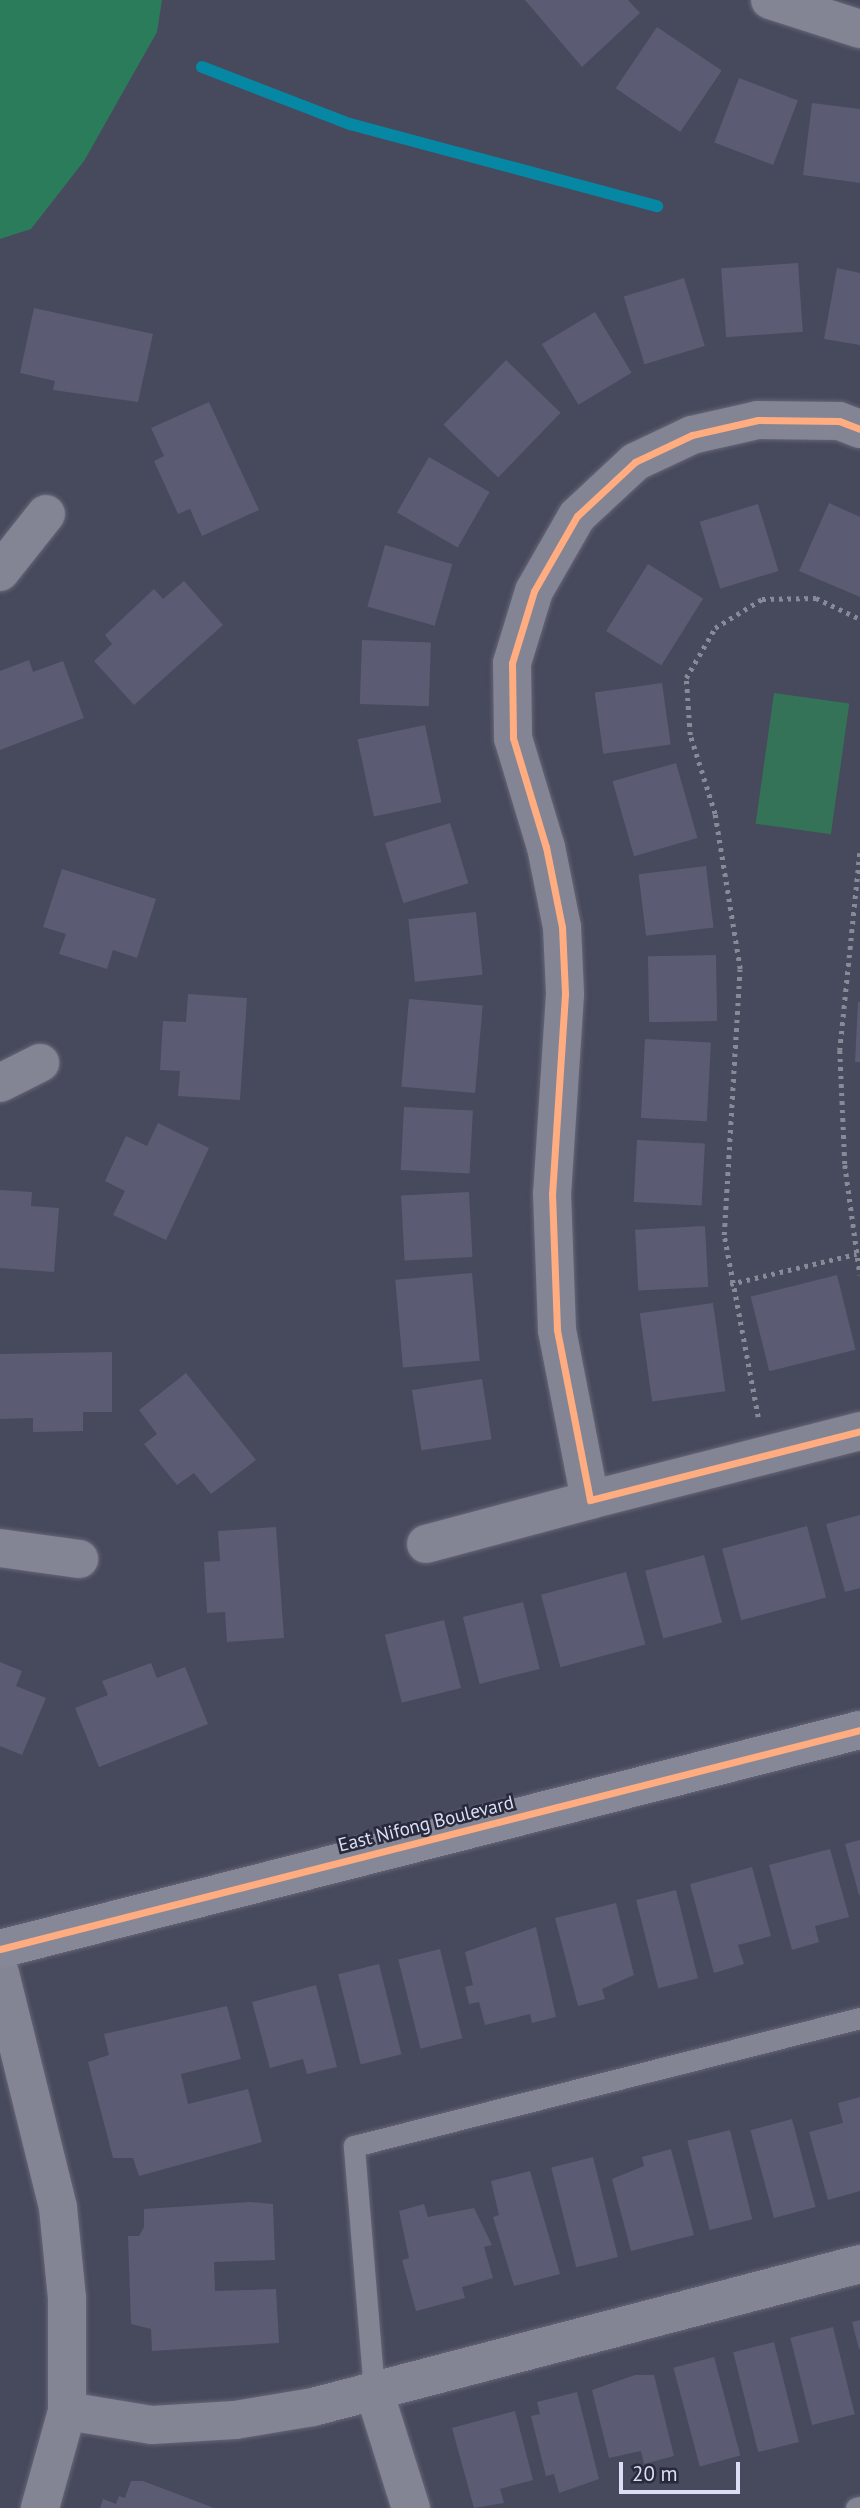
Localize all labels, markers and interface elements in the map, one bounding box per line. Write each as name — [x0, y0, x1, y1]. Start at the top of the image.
street label: East Nifong Boulevard — [336, 1791, 516, 1857]
scale bar — [622, 2448, 743, 2492]
text: 20 m — [632, 2460, 678, 2487]

